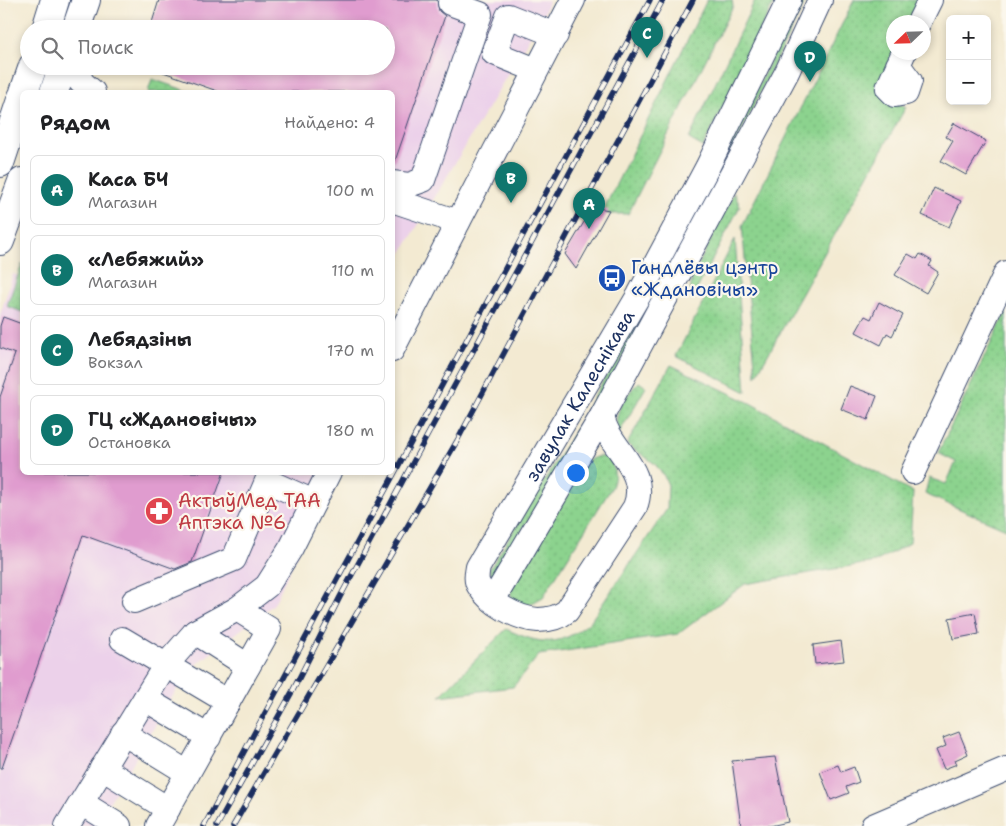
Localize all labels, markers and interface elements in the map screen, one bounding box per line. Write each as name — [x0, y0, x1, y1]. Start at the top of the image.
north arrow — [886, 15, 931, 60]
map controls — [946, 15, 991, 105]
button: + — [946, 15, 991, 60]
pin: C — [631, 17, 663, 58]
search box — [20, 20, 395, 75]
icon: search — [38, 34, 66, 62]
text: Поиск — [78, 35, 133, 60]
pin: D — [794, 41, 826, 82]
button: − — [946, 60, 991, 105]
text: Рядом — [40, 109, 110, 137]
text: Найдено: 4 — [284, 112, 375, 133]
pin: B — [495, 162, 527, 203]
text: Каса БЧ — [88, 167, 169, 192]
text: A — [51, 180, 63, 201]
text: 100 m — [326, 180, 374, 201]
pin: A — [573, 188, 605, 229]
text: Магазин — [88, 192, 157, 213]
text: «Лебяжий» — [88, 247, 204, 272]
place label: Гандлёвы цэнтр «Ждановічы» — [631, 255, 778, 302]
text: B — [52, 260, 62, 281]
text: 110 m — [331, 260, 374, 281]
bus stop icon: Гандлёвы цэнтр «Ждановічы» — [597, 263, 627, 293]
text: Магазин — [88, 272, 157, 293]
street label: завулак Калеснікава — [519, 305, 640, 486]
text: Лебядзіны — [88, 327, 192, 352]
text: C — [52, 340, 62, 361]
text: 170 m — [327, 340, 374, 361]
text: Вокзал — [88, 352, 143, 373]
text: ГЦ «Ждановічы» — [88, 407, 257, 432]
text: D — [51, 420, 63, 441]
text: 180 m — [326, 420, 374, 441]
text: Остановка — [88, 432, 171, 453]
your location — [563, 460, 589, 486]
place label: АктыўМед ТАА Аптэка №6 — [178, 488, 321, 535]
pharmacy icon: АктыўМед ТАА Аптэка №6 — [144, 496, 174, 526]

